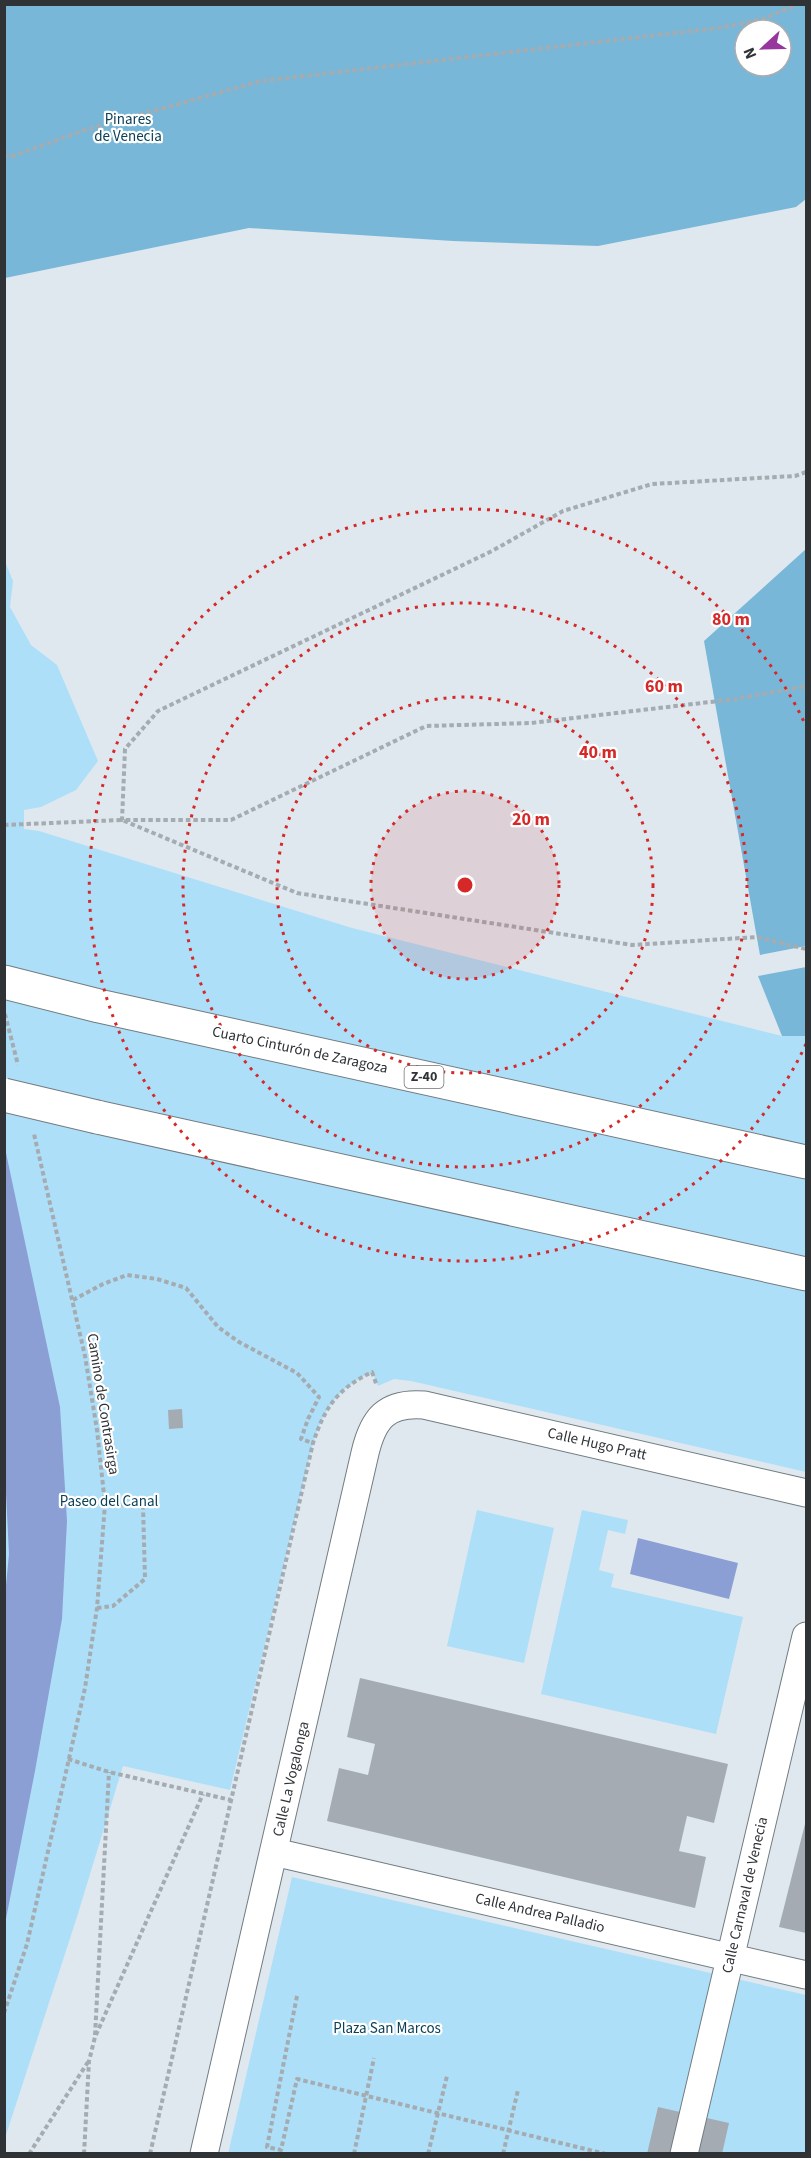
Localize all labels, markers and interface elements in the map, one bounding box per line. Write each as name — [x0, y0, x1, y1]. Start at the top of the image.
north arrow — [733, 18, 793, 78]
text: N — [738, 44, 762, 62]
park label: Pinares de Venecia — [94, 109, 162, 147]
text: 80 m — [712, 607, 750, 632]
text: 60 m — [645, 674, 683, 699]
text: 40 m — [579, 740, 617, 765]
text: 20 m — [512, 807, 550, 832]
centre of rings — [455, 875, 475, 895]
street label: Cuarto Cinturón de Zaragoza — [210, 1021, 390, 1079]
road number: Z-40 — [404, 1066, 444, 1088]
street label: Camino de Contrasirga — [81, 1332, 125, 1476]
street label: Calle Hugo Pratt — [545, 1422, 649, 1466]
park label: Paseo del Canal — [60, 1491, 158, 1512]
street label: Calle La Vogalonga — [268, 1719, 314, 1839]
street label: Calle Carnaval de Venecia — [717, 1815, 773, 1975]
street label: Calle Andrea Palladio — [473, 1888, 607, 1938]
park label: Plaza San Marcos — [333, 2018, 441, 2039]

